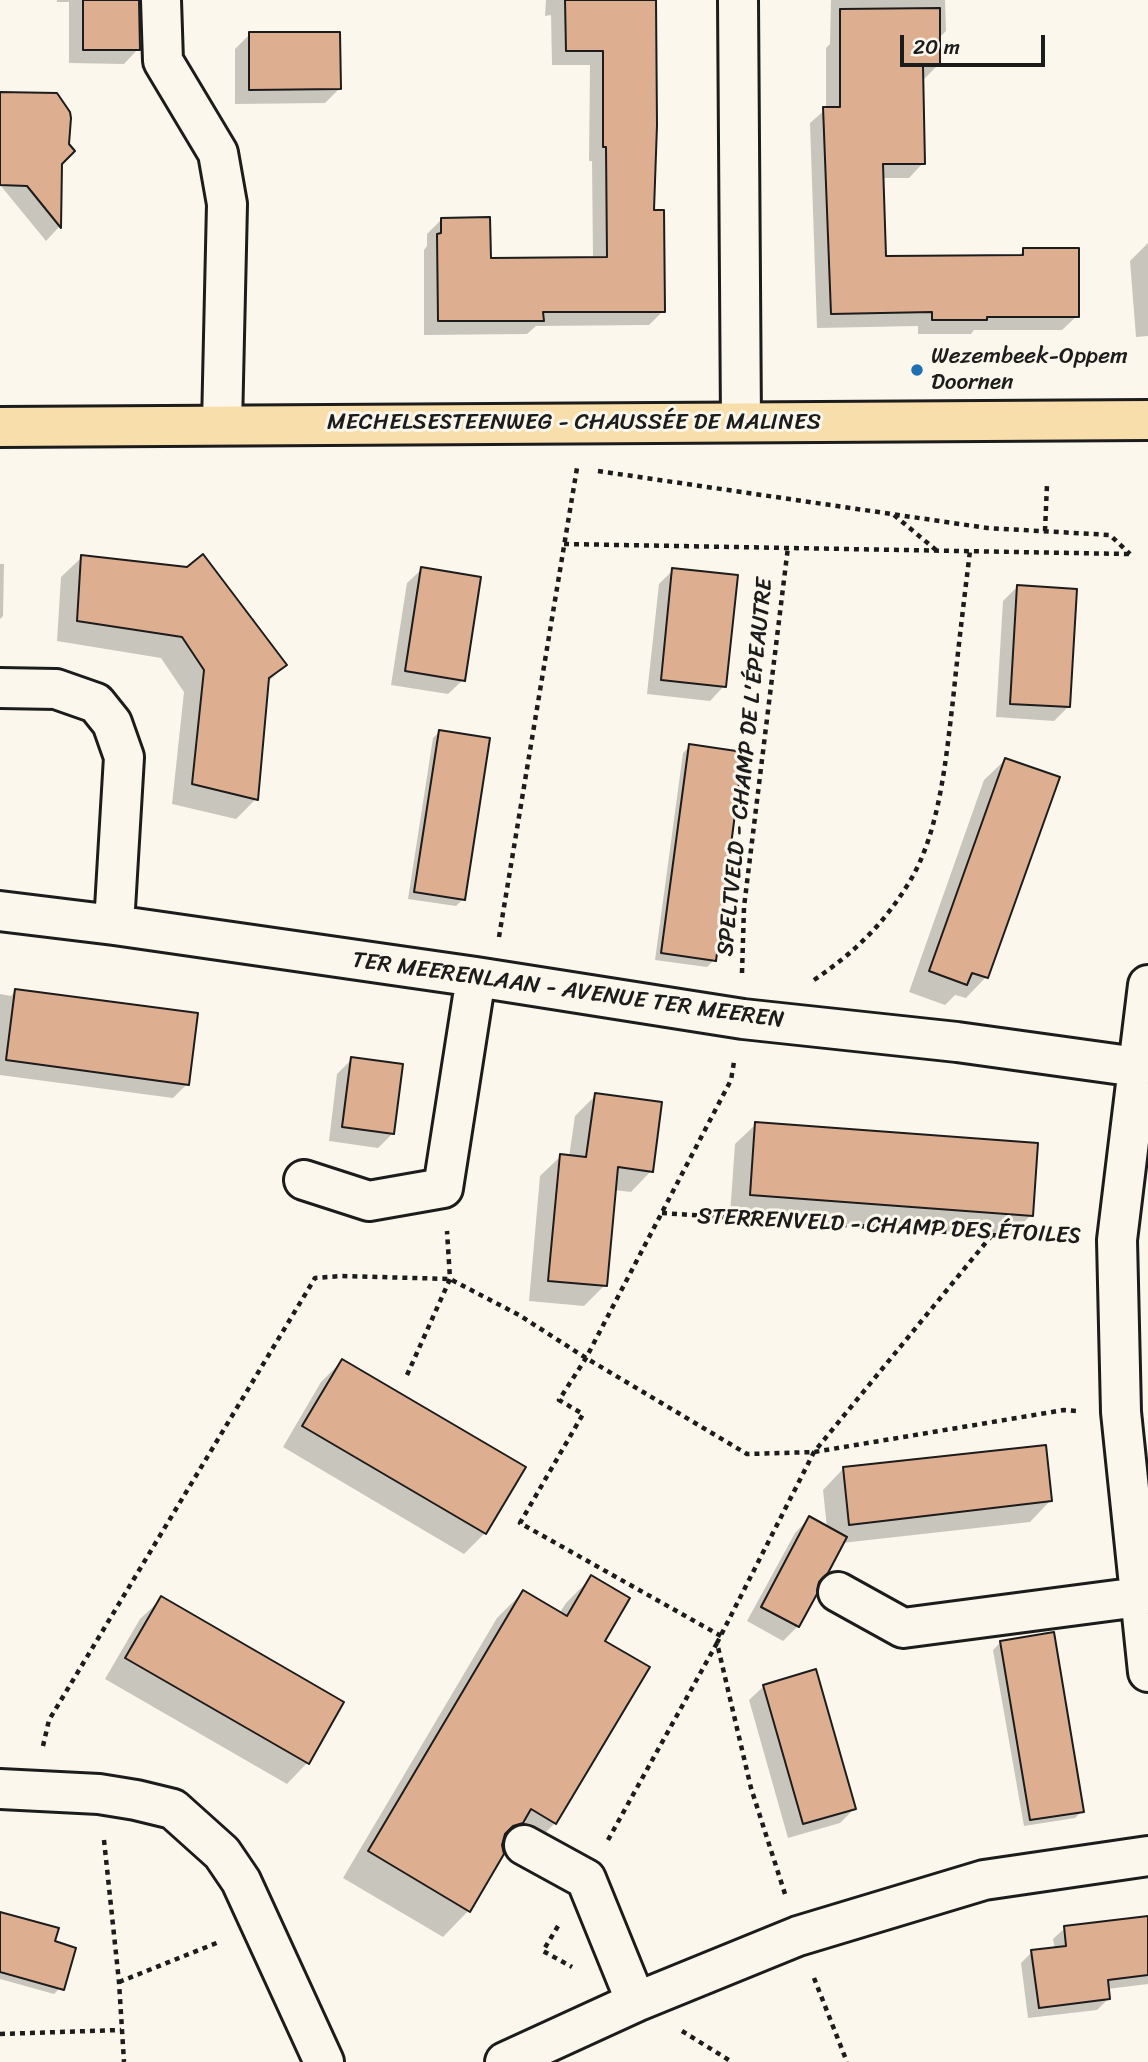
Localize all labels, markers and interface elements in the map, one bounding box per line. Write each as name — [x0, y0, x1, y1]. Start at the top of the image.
scale bar — [903, 21, 1048, 65]
text: 20 m — [913, 28, 960, 66]
place label: Wezembeek-Oppem Doornen — [931, 343, 1128, 397]
marker: Wezembeek-Oppem Doornen — [909, 362, 925, 378]
street label: MECHELSESTEENWEG - CHAUSSÉE DE MALINES — [327, 409, 821, 437]
street label: SPELTVELD - CHAMP DE L'ÉPEAUTRE — [712, 576, 780, 958]
street label: TER MEERENLAAN - AVENUE TER MEEREN — [350, 947, 786, 1035]
street label: STERRENVELD - CHAMP DES ÉTOILES — [697, 1203, 1081, 1251]

